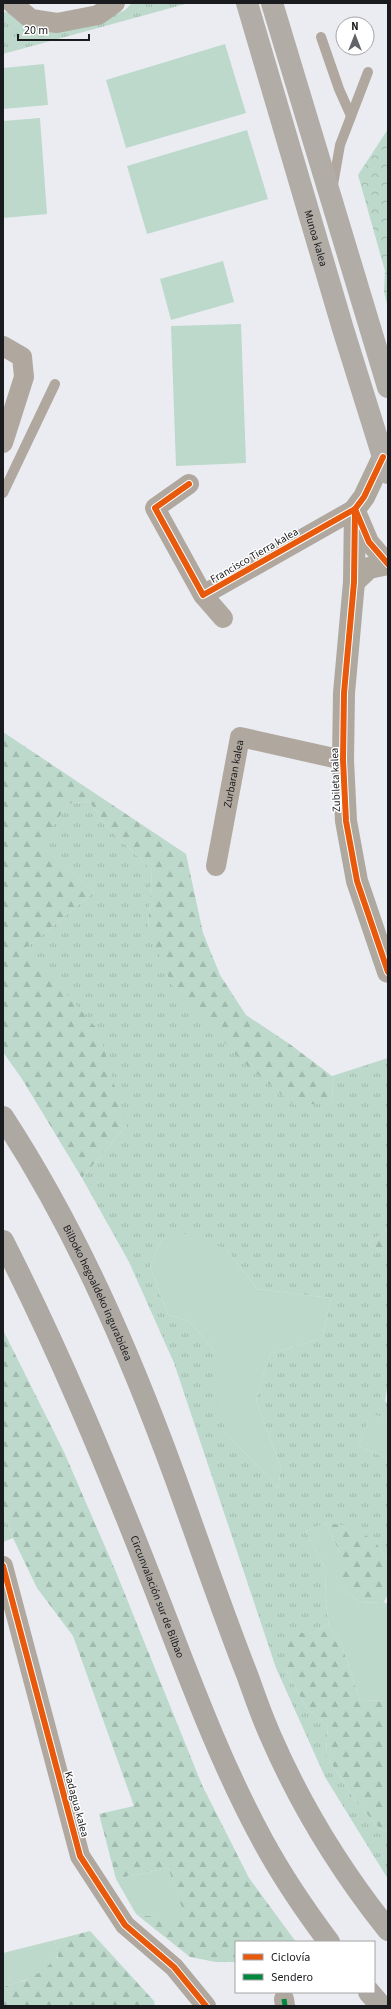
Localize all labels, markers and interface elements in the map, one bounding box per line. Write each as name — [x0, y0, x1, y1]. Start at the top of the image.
scale bar — [18, 16, 89, 42]
north arrow — [335, 16, 375, 56]
text: N — [351, 19, 359, 34]
text: 20 m — [24, 22, 48, 39]
street label: Munoa kalea — [300, 208, 331, 268]
street label: Francisco Tierra kalea — [207, 524, 301, 587]
street label: Zurbaran kalea — [220, 738, 247, 809]
street label: Zubileta kalea — [327, 748, 344, 812]
street label: Bilboko hegoaldeko ingurabidea — [59, 1222, 136, 1363]
street label: Circunvalación sur de Bilbao — [126, 1533, 188, 1660]
street label: Kadagua kalea — [61, 1770, 92, 1839]
legend — [235, 1941, 375, 1993]
text: Ciclovía — [271, 1949, 310, 1966]
text: Sendero — [271, 1969, 313, 1986]

